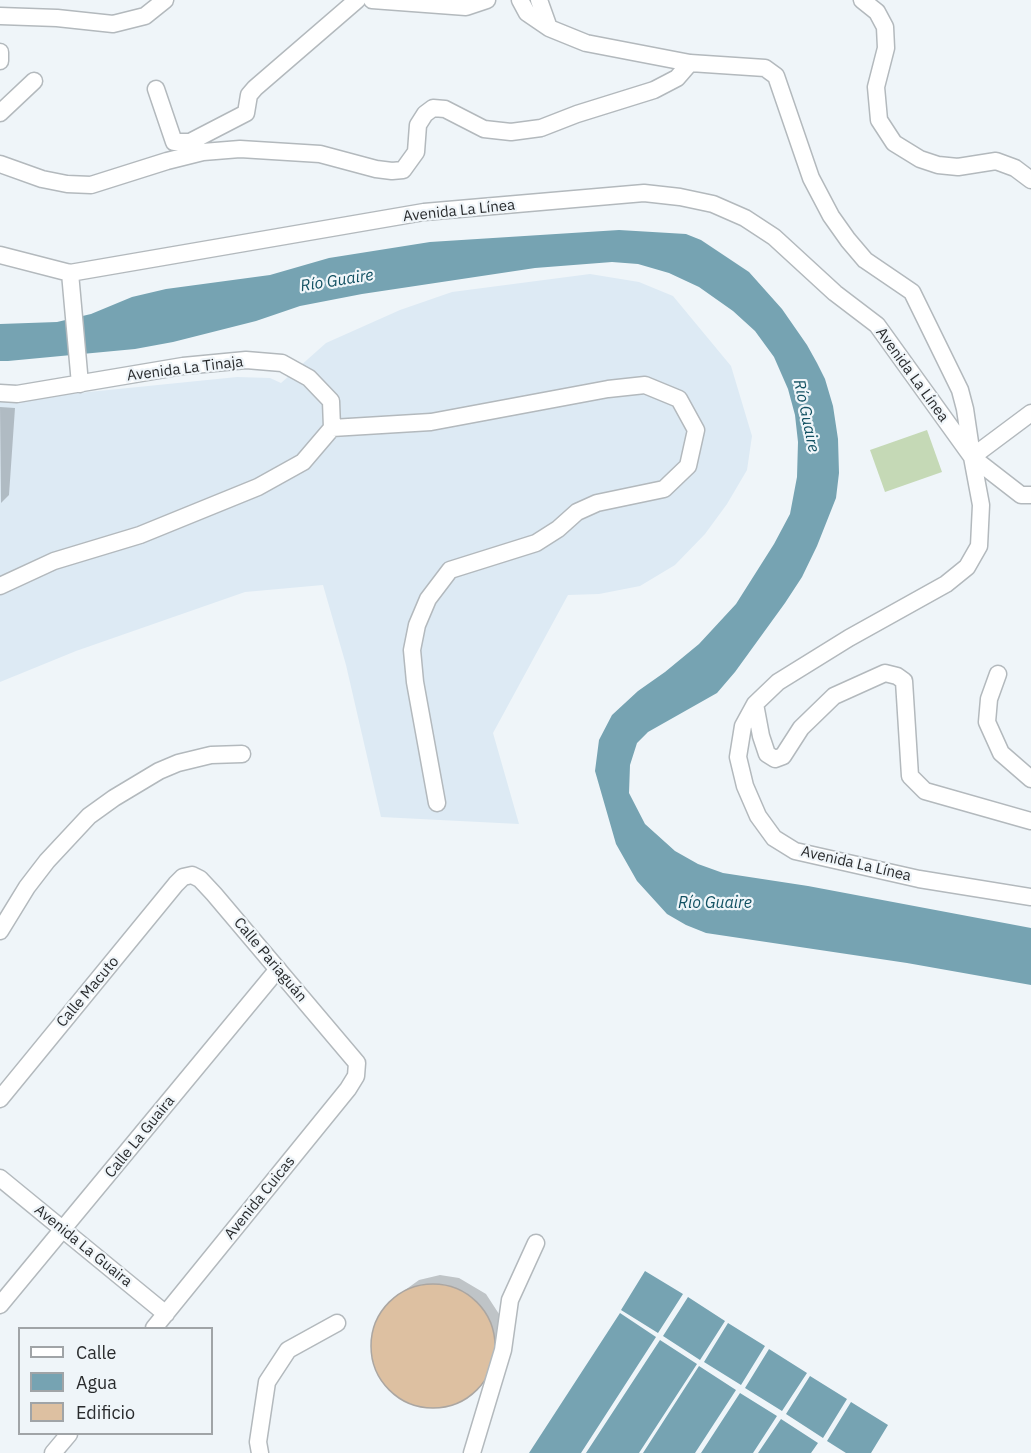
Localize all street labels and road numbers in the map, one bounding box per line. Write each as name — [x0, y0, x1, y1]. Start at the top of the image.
street label: Avenida La Línea — [402, 196, 516, 226]
street label: Avenida La Línea — [872, 324, 952, 426]
street label: Avenida La Tinaja — [126, 353, 244, 385]
street label: Avenida La Línea — [799, 843, 913, 885]
street label: Calle Pariaguán — [230, 914, 310, 1006]
street label: Calle Macuto — [53, 953, 123, 1031]
street label: Calle La Guaira — [101, 1092, 179, 1182]
street label: Avenida Cuicas — [221, 1153, 299, 1243]
street label: Avenida La Guaira — [30, 1201, 136, 1291]

